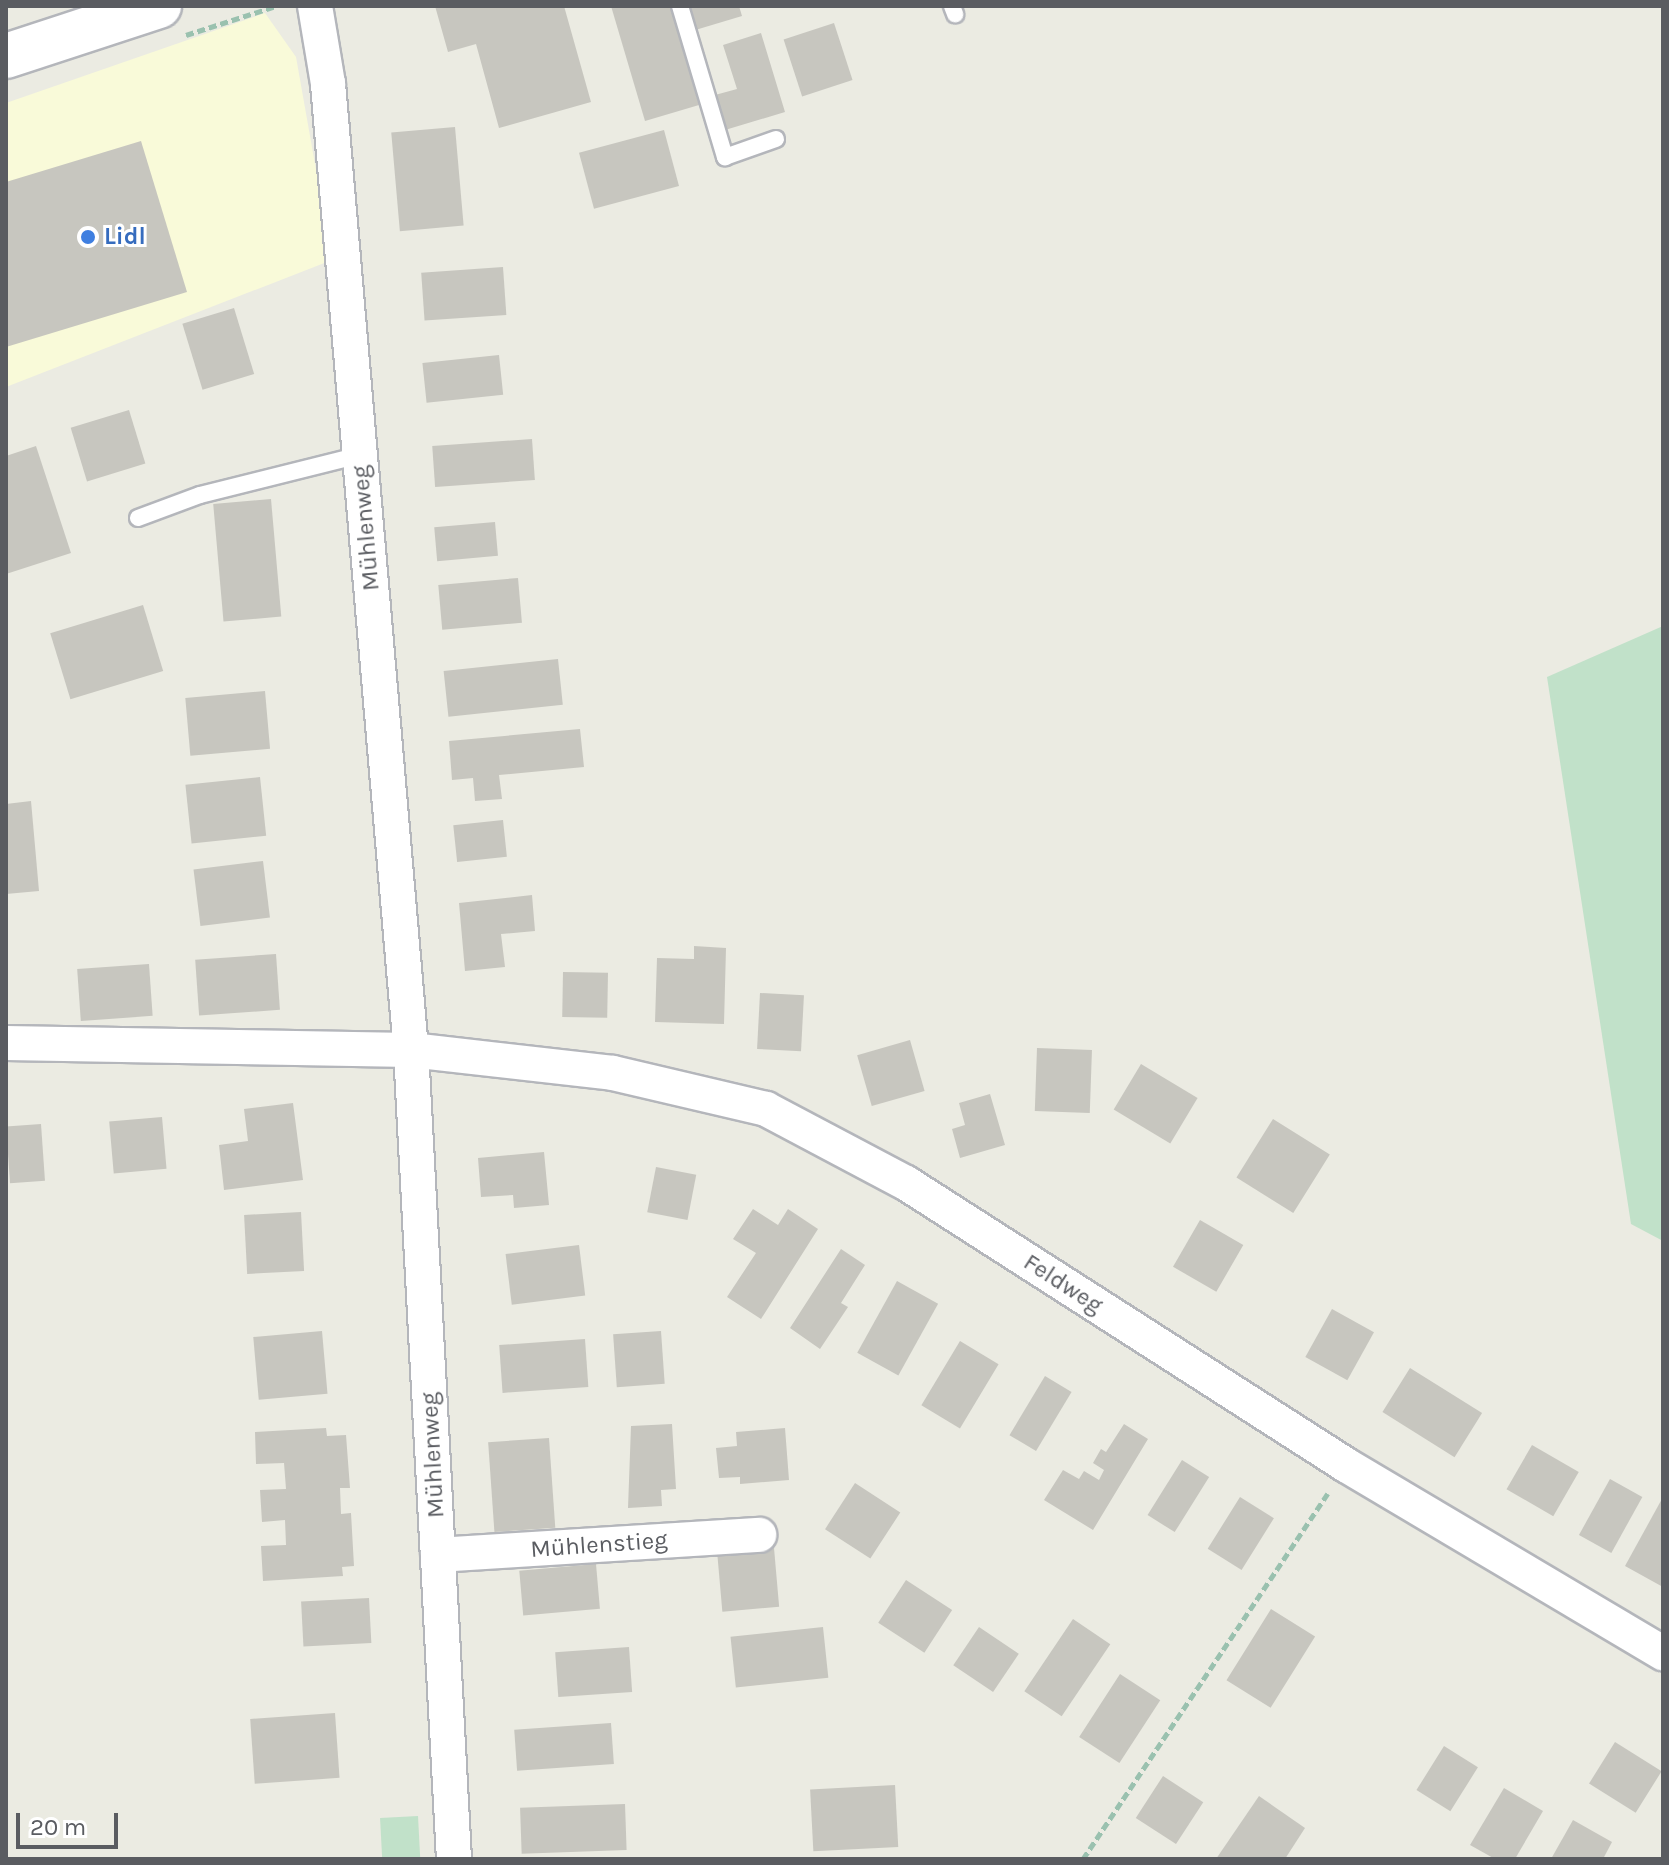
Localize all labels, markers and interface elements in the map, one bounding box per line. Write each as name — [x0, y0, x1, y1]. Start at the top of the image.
place label: Lidl — [104, 223, 146, 251]
marker: Lidl — [79, 228, 97, 246]
street label: Mühlenweg — [346, 464, 386, 592]
street label: Feldweg — [1018, 1248, 1108, 1320]
street label: Mühlenweg — [415, 1391, 451, 1519]
street label: Mühlenstieg — [529, 1526, 669, 1564]
scale bar — [20, 1797, 122, 1847]
text: 20 m — [30, 1813, 86, 1841]

